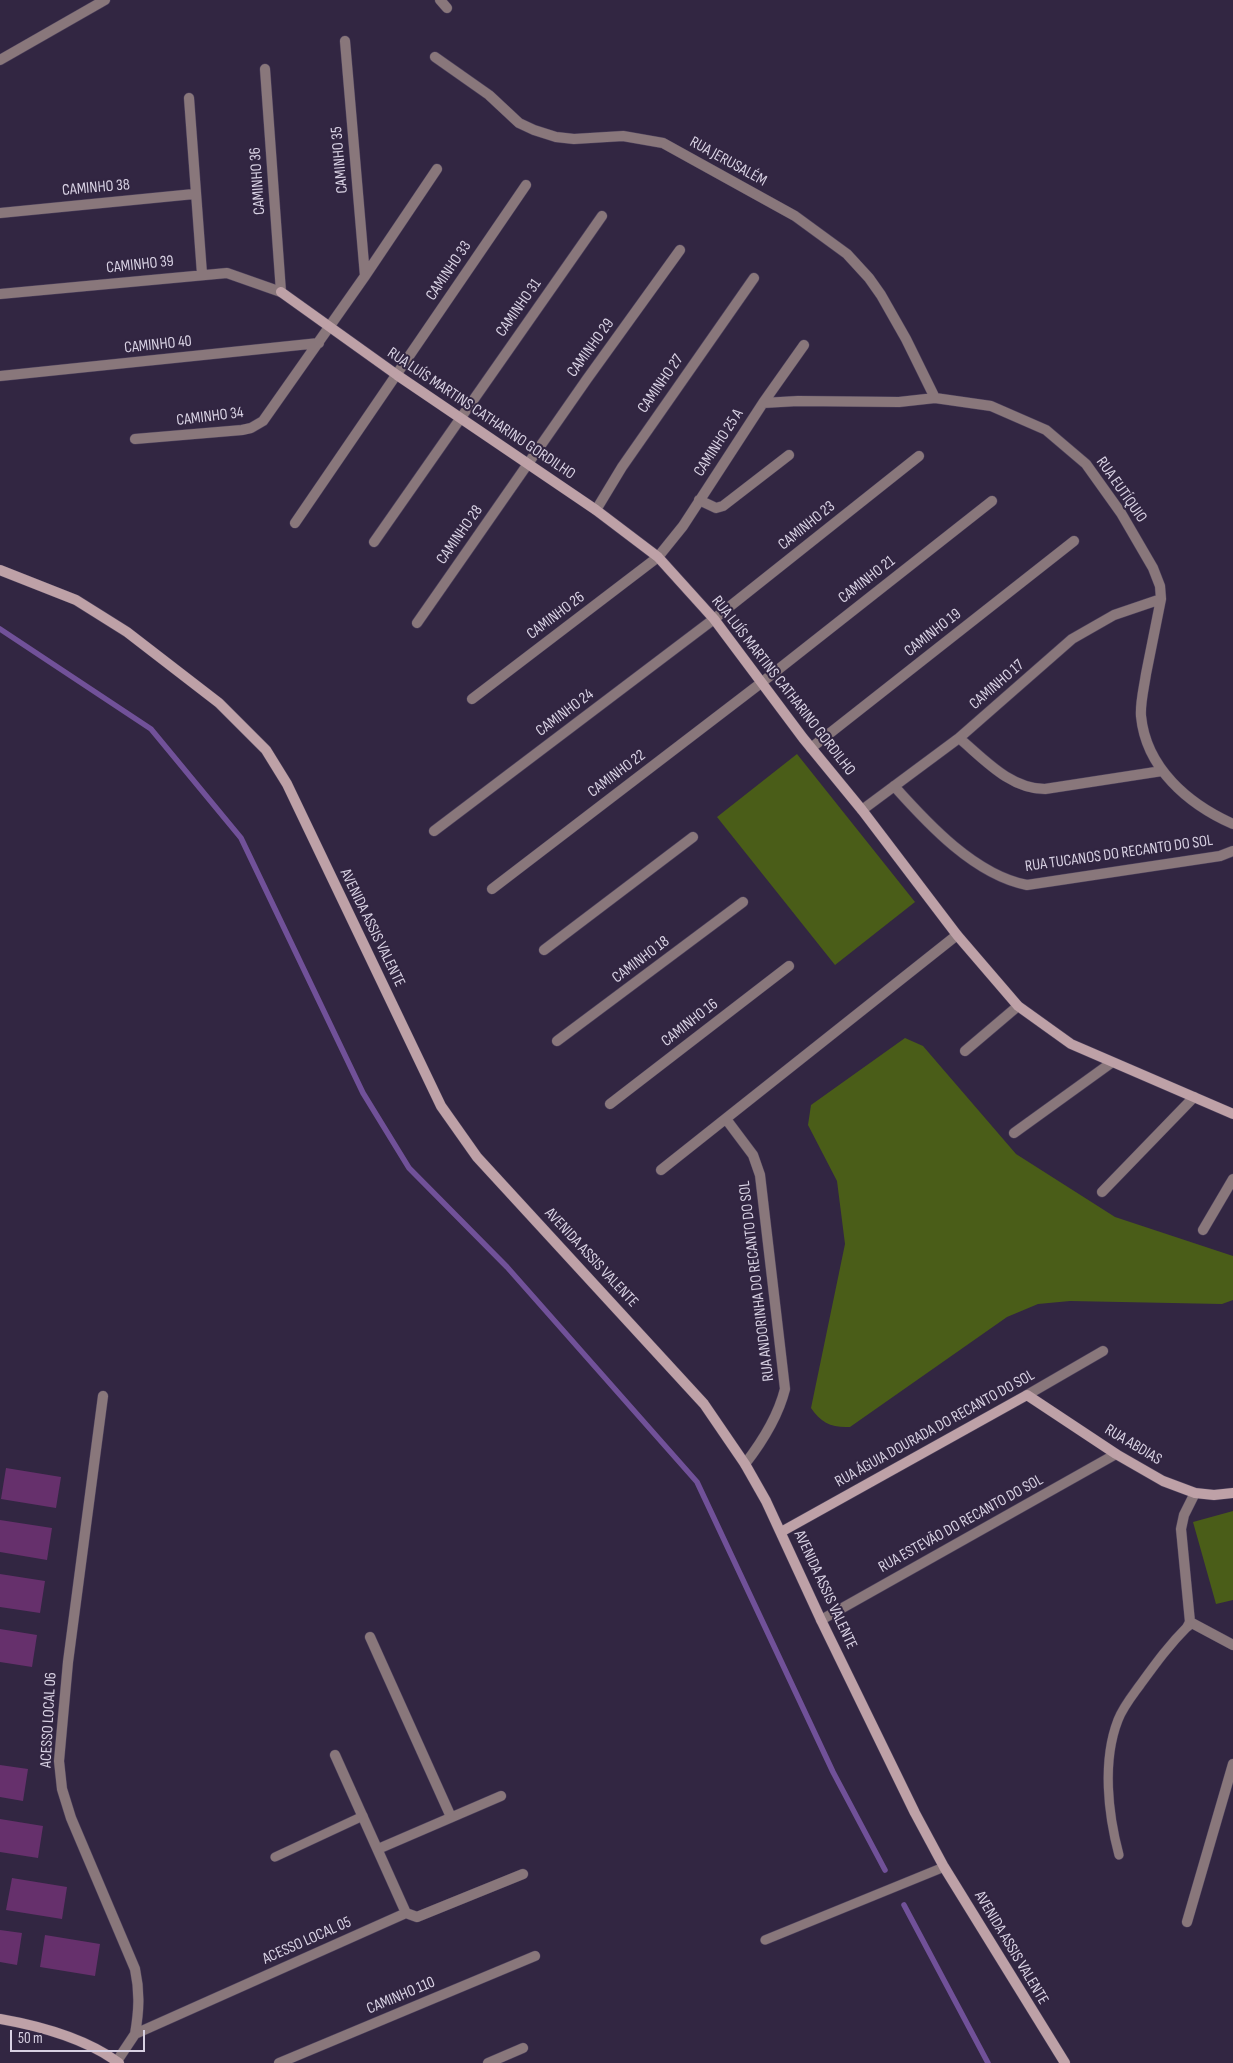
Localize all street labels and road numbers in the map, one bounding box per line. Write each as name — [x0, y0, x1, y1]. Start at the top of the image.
street label: CAMINHO 35 — [328, 126, 352, 194]
street label: RUA JERUSALÉM — [686, 133, 770, 191]
street label: CAMINHO 36 — [246, 147, 270, 215]
street label: CAMINHO 38 — [61, 175, 131, 201]
street label: CAMINHO 33 — [422, 238, 476, 304]
street label: CAMINHO 39 — [105, 252, 175, 278]
street label: CAMINHO 31 — [492, 275, 546, 341]
street label: CAMINHO 29 — [563, 315, 619, 381]
street label: CAMINHO 40 — [123, 332, 193, 358]
street label: RUA LUÍS MARTINS CATHARINO GORDILHO — [383, 344, 579, 484]
street label: CAMINHO 27 — [634, 351, 688, 417]
street label: CAMINHO 34 — [175, 403, 245, 431]
street label: CAMINHO 25 A — [690, 406, 748, 480]
street label: RUA EUTÍQUIO — [1091, 454, 1151, 526]
street label: CAMINHO 23 — [775, 497, 839, 555]
street label: CAMINHO 28 — [433, 502, 487, 568]
street label: CAMINHO 21 — [835, 552, 899, 608]
street label: CAMINHO 26 — [523, 588, 589, 644]
street label: RUA LUÍS MARTINS CATHARINO GORDILHO — [707, 592, 859, 780]
street label: CAMINHO 19 — [901, 605, 965, 661]
street label: CAMINHO 17 — [966, 656, 1028, 714]
street label: CAMINHO 24 — [532, 685, 598, 741]
street label: CAMINHO 22 — [584, 746, 650, 802]
street label: RUA TUCANOS DO RECANTO DO SOL — [1024, 831, 1214, 877]
street label: AVENIDA ASSIS VALENTE — [335, 866, 409, 990]
street label: CAMINHO 18 — [609, 932, 673, 988]
street label: CAMINHO 16 — [658, 995, 722, 1051]
street label: RUA ANDORINHA DO RECANTO DO SOL — [735, 1180, 779, 1382]
street label: AVENIDA ASSIS VALENTE — [540, 1204, 642, 1312]
street label: RUA ÁGUIA DOURADA DO RECANTO DO SOL — [832, 1366, 1038, 1492]
street label: RUA ABDIAS — [1101, 1420, 1165, 1470]
street label: RUA ESTEVÃO DO RECANTO DO SOL — [875, 1471, 1047, 1577]
street label: AVENIDA ASSIS VALENTE — [789, 1528, 861, 1652]
street label: ACESSO LOCAL 06 — [37, 1672, 61, 1768]
street label: AVENIDA ASSIS VALENTE — [970, 1888, 1052, 2008]
street label: ACESSO LOCAL 05 — [260, 1913, 354, 1969]
street label: CAMINHO 110 — [364, 1973, 438, 2019]

